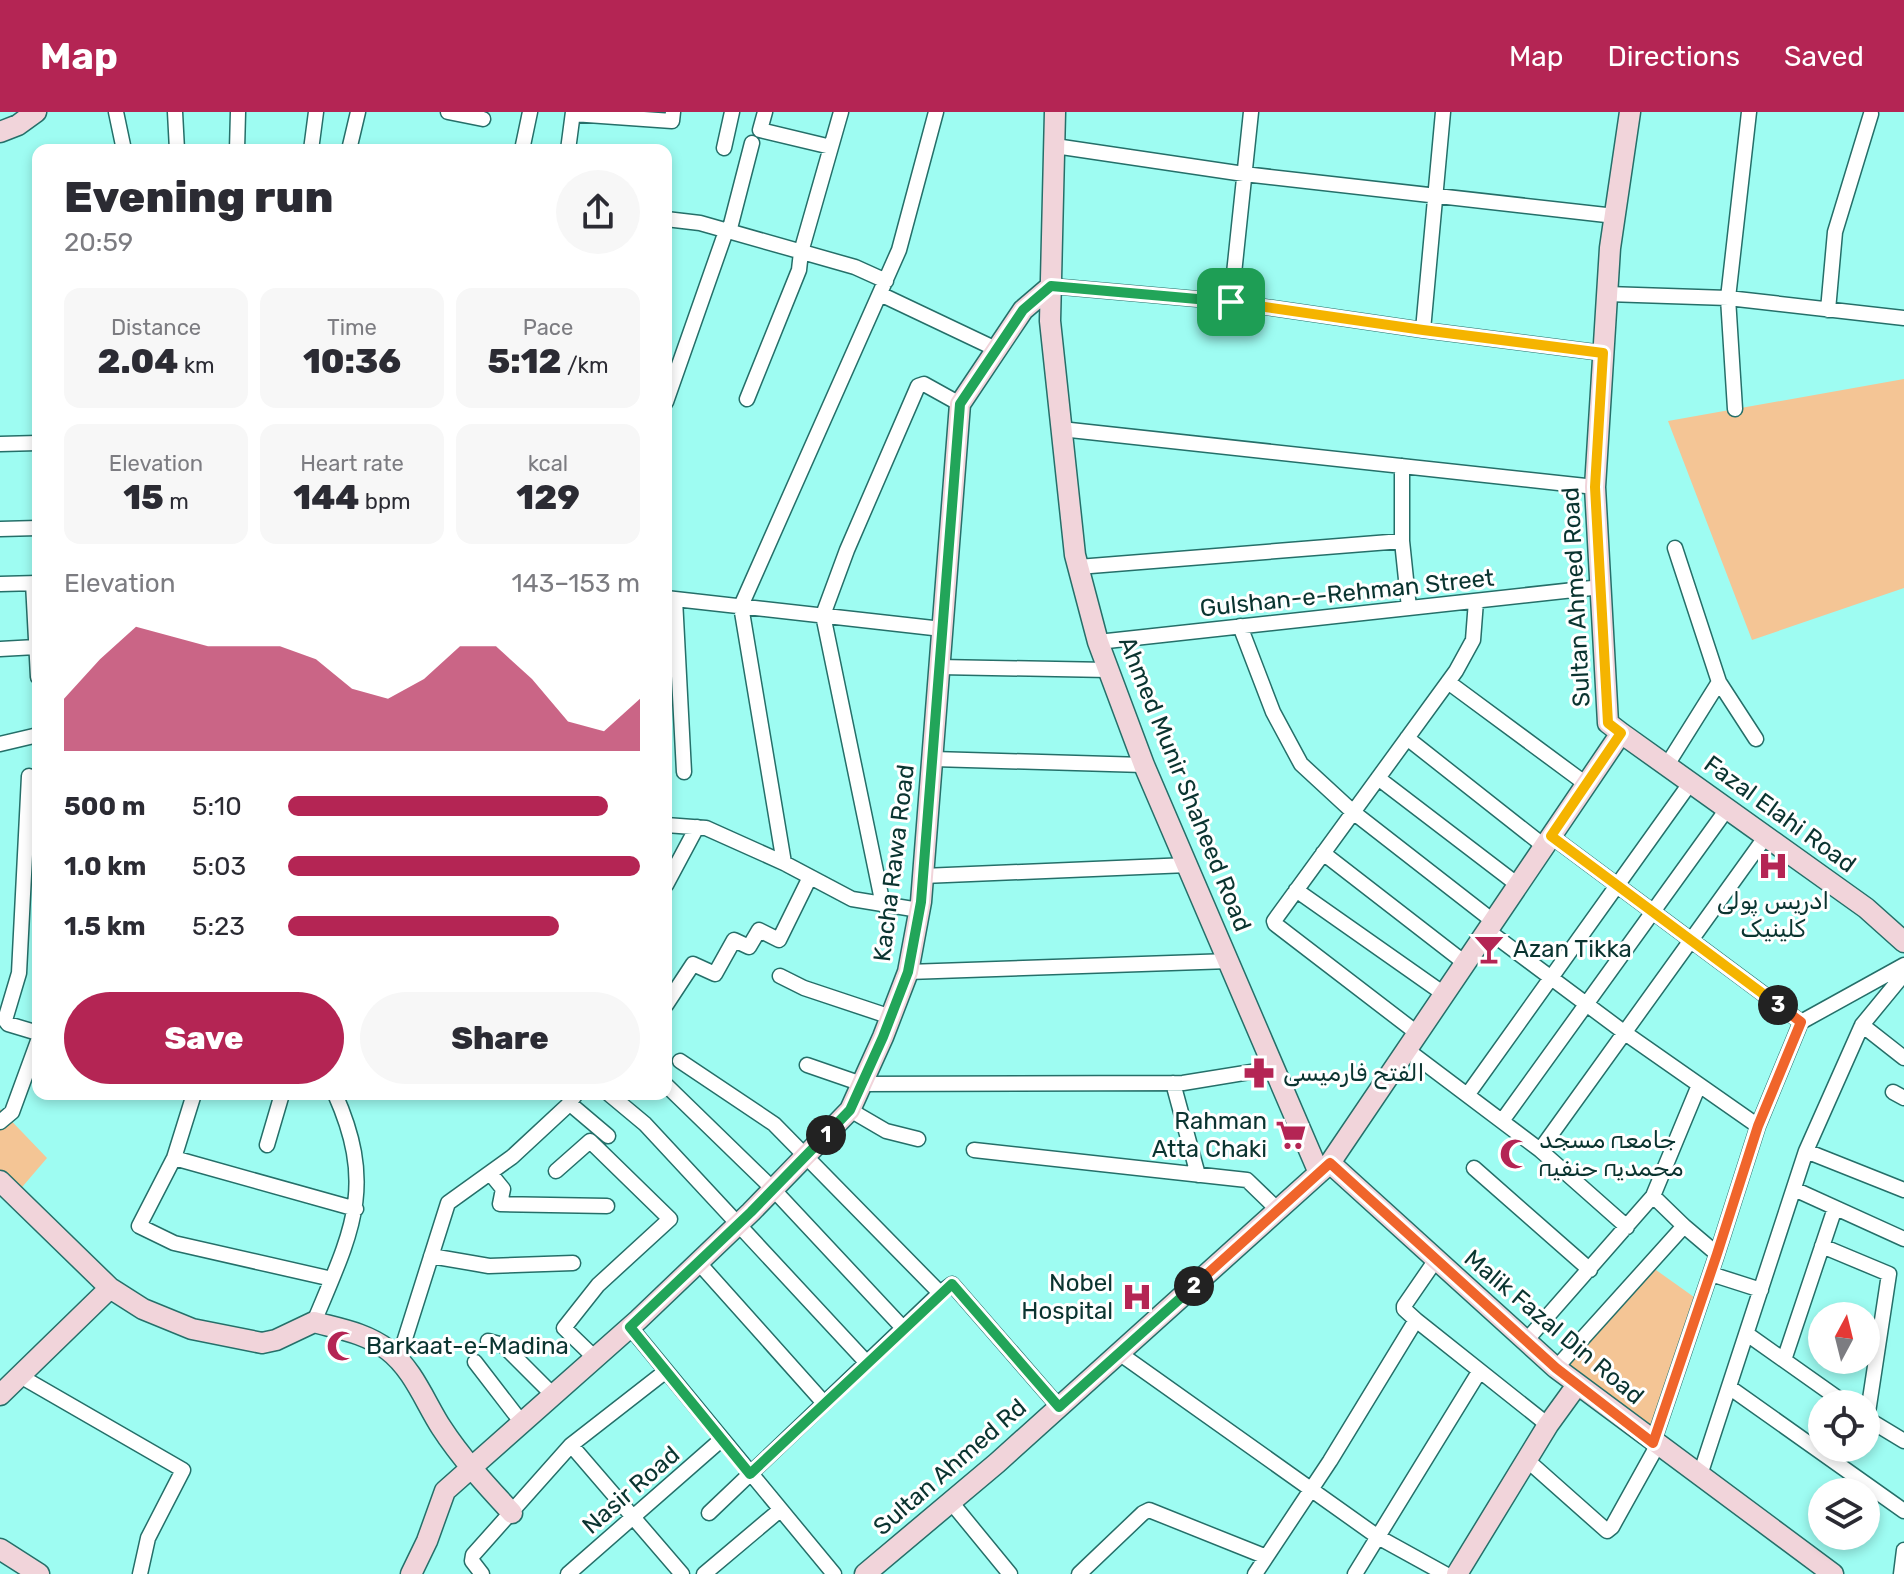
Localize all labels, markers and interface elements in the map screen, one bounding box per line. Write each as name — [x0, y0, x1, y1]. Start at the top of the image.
text: Map — [40, 33, 118, 79]
text: Map — [1509, 40, 1563, 73]
text: Directions — [1607, 40, 1740, 73]
text: Saved — [1784, 40, 1864, 73]
button: share — [556, 170, 640, 254]
text: Evening run — [64, 171, 333, 223]
text: 20:59 — [64, 227, 133, 258]
pin — [1197, 268, 1265, 336]
icon: arrive — [1209, 280, 1253, 324]
text: Distance — [111, 314, 201, 341]
text: Time — [327, 314, 377, 341]
text: Pace — [523, 314, 573, 341]
text: 2.04 — [97, 341, 178, 382]
text: 10:36 — [303, 341, 401, 382]
text: 5:12 — [488, 341, 562, 382]
text: km — [178, 352, 215, 379]
text: /km — [562, 352, 609, 379]
text: Elevation — [109, 450, 203, 477]
text: Heart rate — [300, 450, 404, 477]
text: kcal — [528, 450, 568, 477]
text: 15 — [123, 477, 164, 518]
text: 144 — [293, 477, 359, 518]
text: 129 — [516, 477, 580, 518]
street label: Sultan Ahmed Road — [1556, 486, 1596, 708]
text: m — [164, 488, 189, 515]
text: bpm — [359, 488, 411, 515]
street label: Gulshan-e-Rehman Street — [1198, 564, 1496, 622]
text: Elevation — [64, 568, 175, 599]
text: 143–153 m — [511, 568, 640, 599]
street label: Ahmed Munir Shaheed Road — [1113, 633, 1257, 935]
street label: Fazal Elahi Road — [1699, 750, 1861, 878]
street label: Kacha Rawa Road — [868, 763, 920, 963]
text: 500 m — [64, 791, 146, 822]
text: 5:10 — [192, 791, 242, 822]
hospital icon: ادریس پولی کلینیک — [1756, 849, 1790, 883]
text: 1.0 km — [64, 851, 146, 882]
text: 5:03 — [192, 851, 246, 882]
place label: ادریس پولی کلینیک — [1717, 887, 1829, 943]
text: 1.5 km — [64, 911, 146, 942]
text: 5:23 — [192, 911, 245, 942]
bar icon: Azan Tikka — [1472, 932, 1506, 966]
place label: Azan Tikka — [1513, 935, 1632, 963]
pin: 3 — [1758, 985, 1798, 1025]
text: 3 — [1771, 991, 1785, 1018]
button: Save — [64, 992, 344, 1084]
button: Share — [360, 992, 640, 1084]
pharmacy icon: الفتح فارمیسی — [1242, 1056, 1276, 1090]
place label: الفتح فارمیسی — [1283, 1059, 1424, 1090]
place label: Rahman Atta Chaki — [1152, 1107, 1267, 1163]
pin: 1 — [806, 1115, 846, 1155]
supermarket icon: Rahman Atta Chaki — [1274, 1118, 1308, 1152]
text: 1 — [821, 1121, 831, 1148]
place label: جامعہ مسجد محمدیہ حنفیہ — [1539, 1126, 1684, 1182]
mosque icon: جامعہ مسجد محمدیہ حنفیہ — [1498, 1137, 1532, 1171]
street label: Malik Fazal Din Road — [1459, 1244, 1649, 1410]
pin: 2 — [1174, 1266, 1214, 1306]
place label: Nobel Hospital — [1021, 1269, 1113, 1325]
text: 2 — [1187, 1272, 1201, 1299]
hospital icon: Nobel Hospital — [1120, 1280, 1154, 1314]
north arrow — [1808, 1302, 1880, 1374]
map controls — [1808, 1302, 1880, 1550]
mosque icon: Barkaat-e-Madina — [325, 1329, 359, 1363]
place label: Barkaat-e-Madina — [366, 1332, 569, 1360]
button: locate — [1808, 1390, 1880, 1462]
street label: Sultan Ahmed Rd — [868, 1393, 1032, 1541]
street label: Nasir Road — [577, 1440, 685, 1540]
button: layers — [1808, 1478, 1880, 1550]

